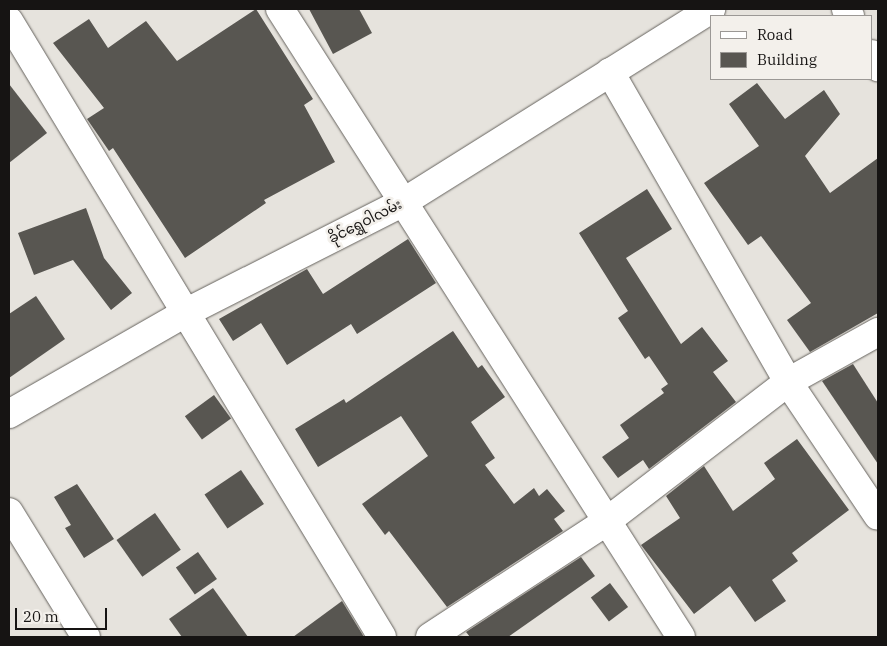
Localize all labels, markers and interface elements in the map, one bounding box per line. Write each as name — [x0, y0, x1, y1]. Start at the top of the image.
legend — [710, 15, 872, 80]
text: Road — [757, 25, 793, 44]
text: Building — [757, 50, 817, 69]
street label: ခိုင်ရွှေဝါလမ်း — [325, 195, 405, 247]
scale bar — [18, 598, 110, 630]
text: 20 m — [23, 607, 59, 626]

